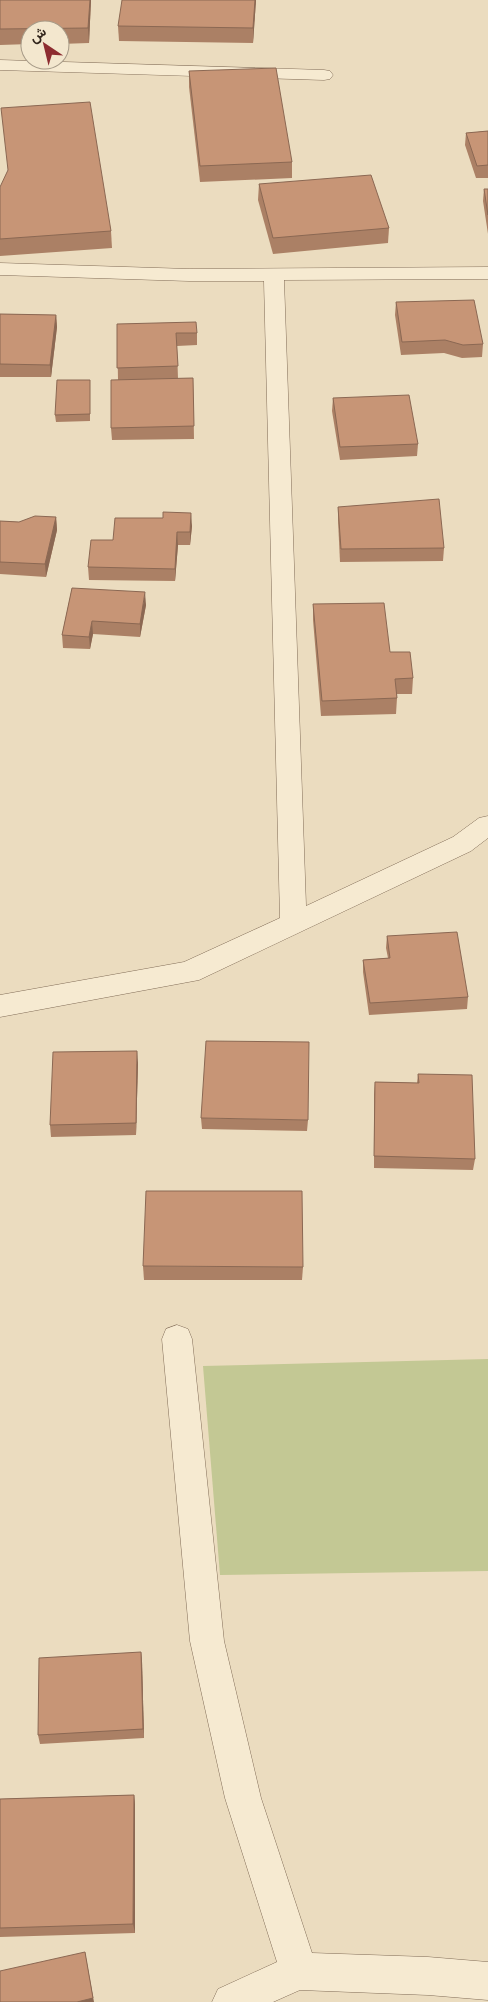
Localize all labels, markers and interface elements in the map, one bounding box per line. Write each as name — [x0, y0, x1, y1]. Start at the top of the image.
north arrow — [20, 20, 70, 70]
text: ش — [25, 21, 51, 48]

